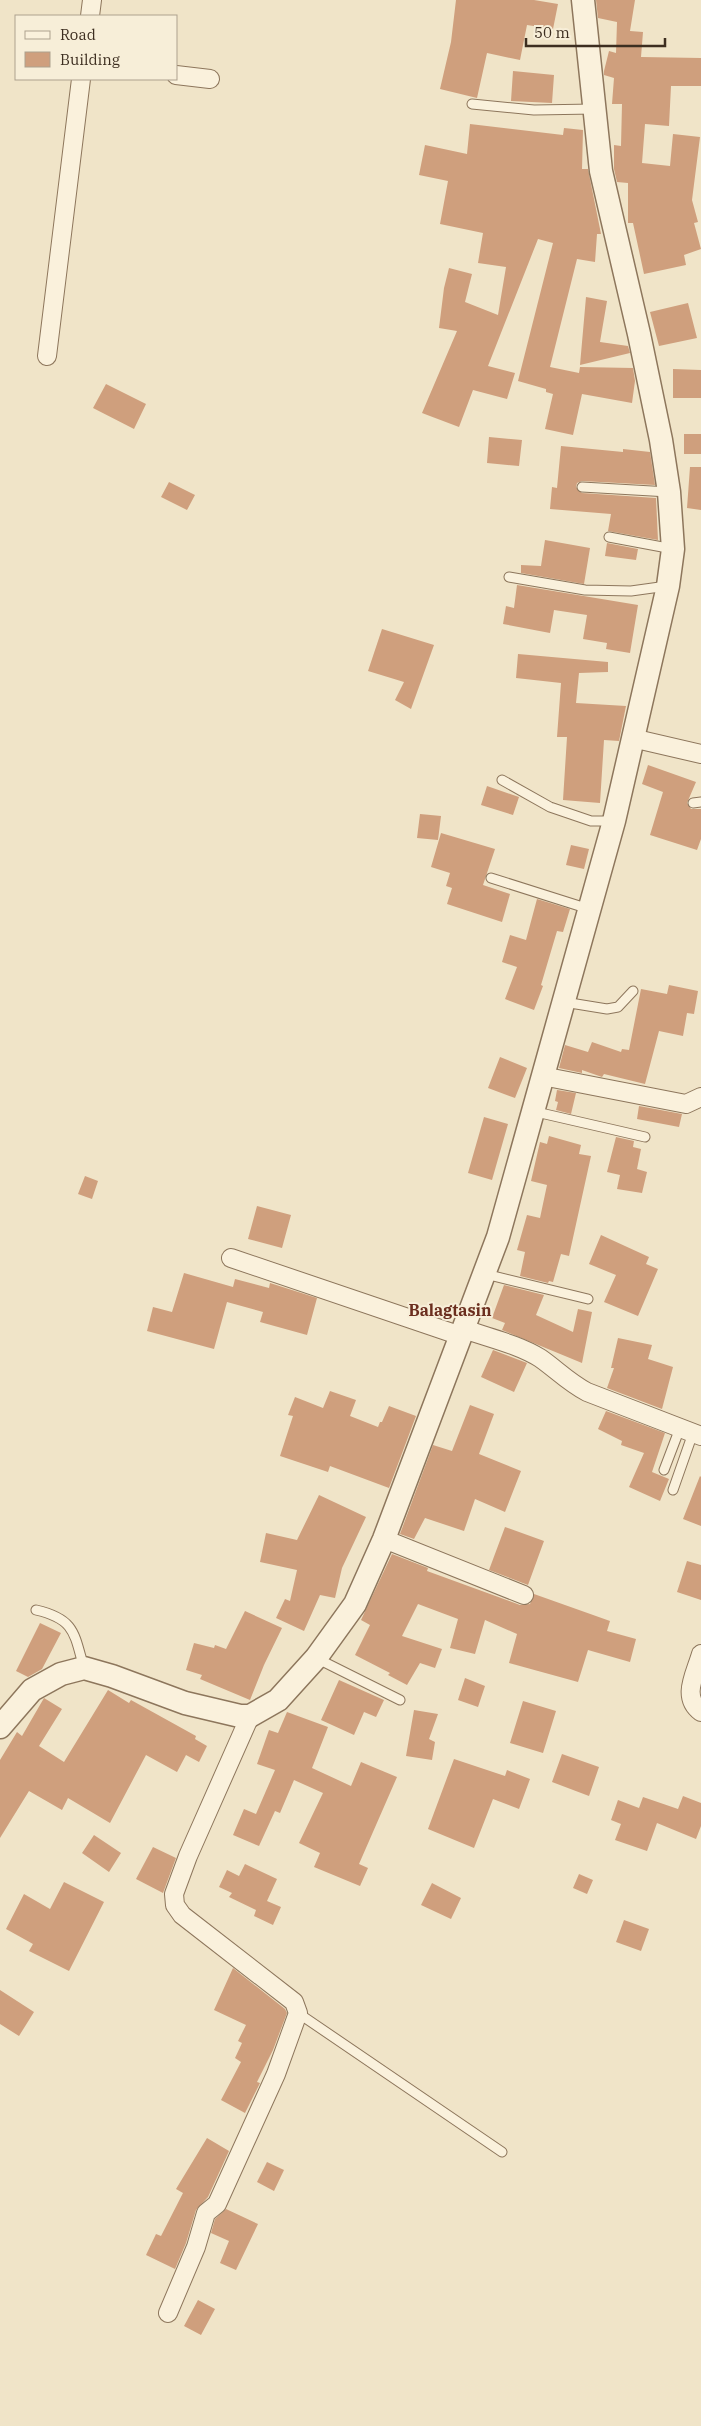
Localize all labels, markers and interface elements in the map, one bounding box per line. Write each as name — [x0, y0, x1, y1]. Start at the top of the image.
legend — [15, 15, 178, 80]
scale bar — [526, 15, 665, 47]
text: 50 m — [534, 23, 570, 42]
text: Road — [60, 25, 96, 44]
text: Building — [60, 50, 120, 69]
district label: Balagtasin — [408, 1300, 492, 1320]

